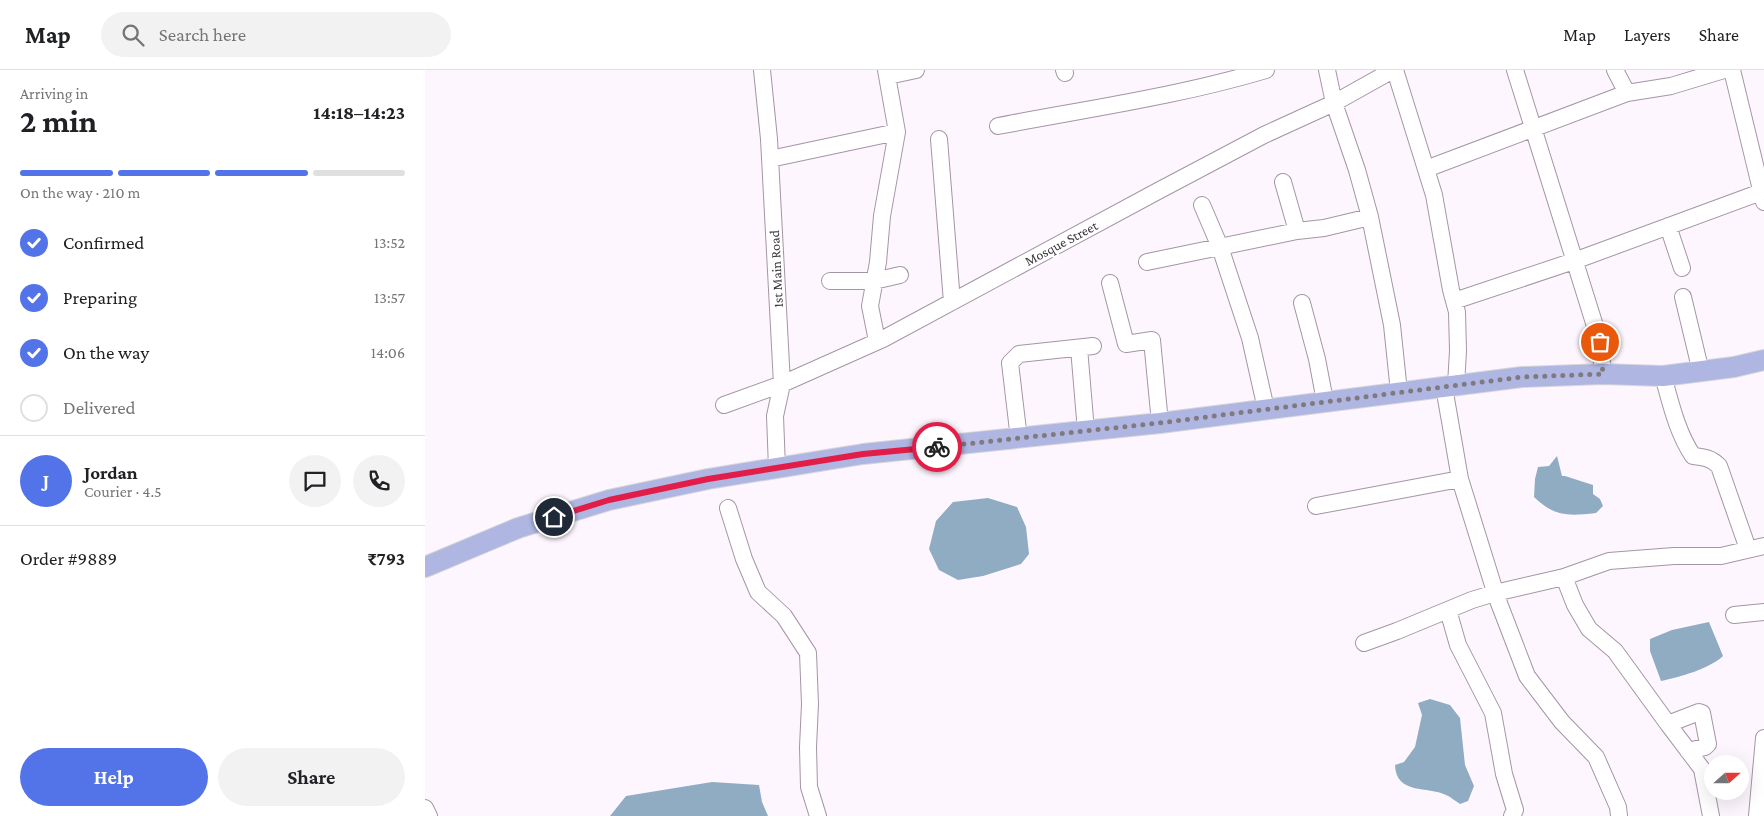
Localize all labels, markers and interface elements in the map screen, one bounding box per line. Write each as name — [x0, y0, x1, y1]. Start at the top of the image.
search box — [101, 12, 451, 57]
text: Map — [25, 21, 71, 48]
icon: search — [119, 21, 147, 49]
text: Search here — [159, 24, 246, 45]
text: Map — [1563, 25, 1596, 45]
text: Layers — [1624, 25, 1671, 45]
text: Share — [1699, 25, 1739, 45]
text: Arriving in — [20, 85, 88, 102]
text: 14:18–14:23 — [313, 102, 405, 123]
text: 2 min — [20, 103, 97, 139]
text: On the way · 210 m — [20, 184, 140, 201]
street label: Mosque Street — [1022, 217, 1100, 269]
icon: check — [20, 229, 48, 257]
street label: 1st Main Road — [766, 229, 786, 308]
text: Confirmed — [63, 232, 144, 253]
text: 13:52 — [374, 234, 405, 251]
icon: check — [20, 284, 48, 312]
text: Preparing — [63, 287, 137, 308]
text: 13:57 — [374, 289, 405, 306]
pin — [1579, 321, 1621, 363]
icon: bag — [1586, 328, 1614, 356]
icon: check — [20, 339, 48, 367]
text: On the way — [63, 342, 149, 363]
text: 14:06 — [371, 344, 405, 361]
text: Delivered — [63, 397, 136, 418]
courier — [912, 422, 962, 472]
icon: bike — [923, 433, 951, 461]
button: chat — [289, 455, 341, 507]
button: phone — [353, 455, 405, 507]
text: Jordan — [84, 462, 138, 483]
text: J — [43, 470, 49, 491]
text: Courier · 4.5 — [84, 483, 162, 500]
pin — [533, 496, 575, 538]
icon: home — [540, 503, 568, 531]
text: Order #9889 — [20, 548, 117, 569]
text: ₹793 — [367, 548, 405, 569]
button: Help — [20, 748, 208, 806]
button: Share — [218, 748, 405, 806]
north arrow — [1704, 755, 1749, 800]
map controls — [1704, 755, 1749, 800]

